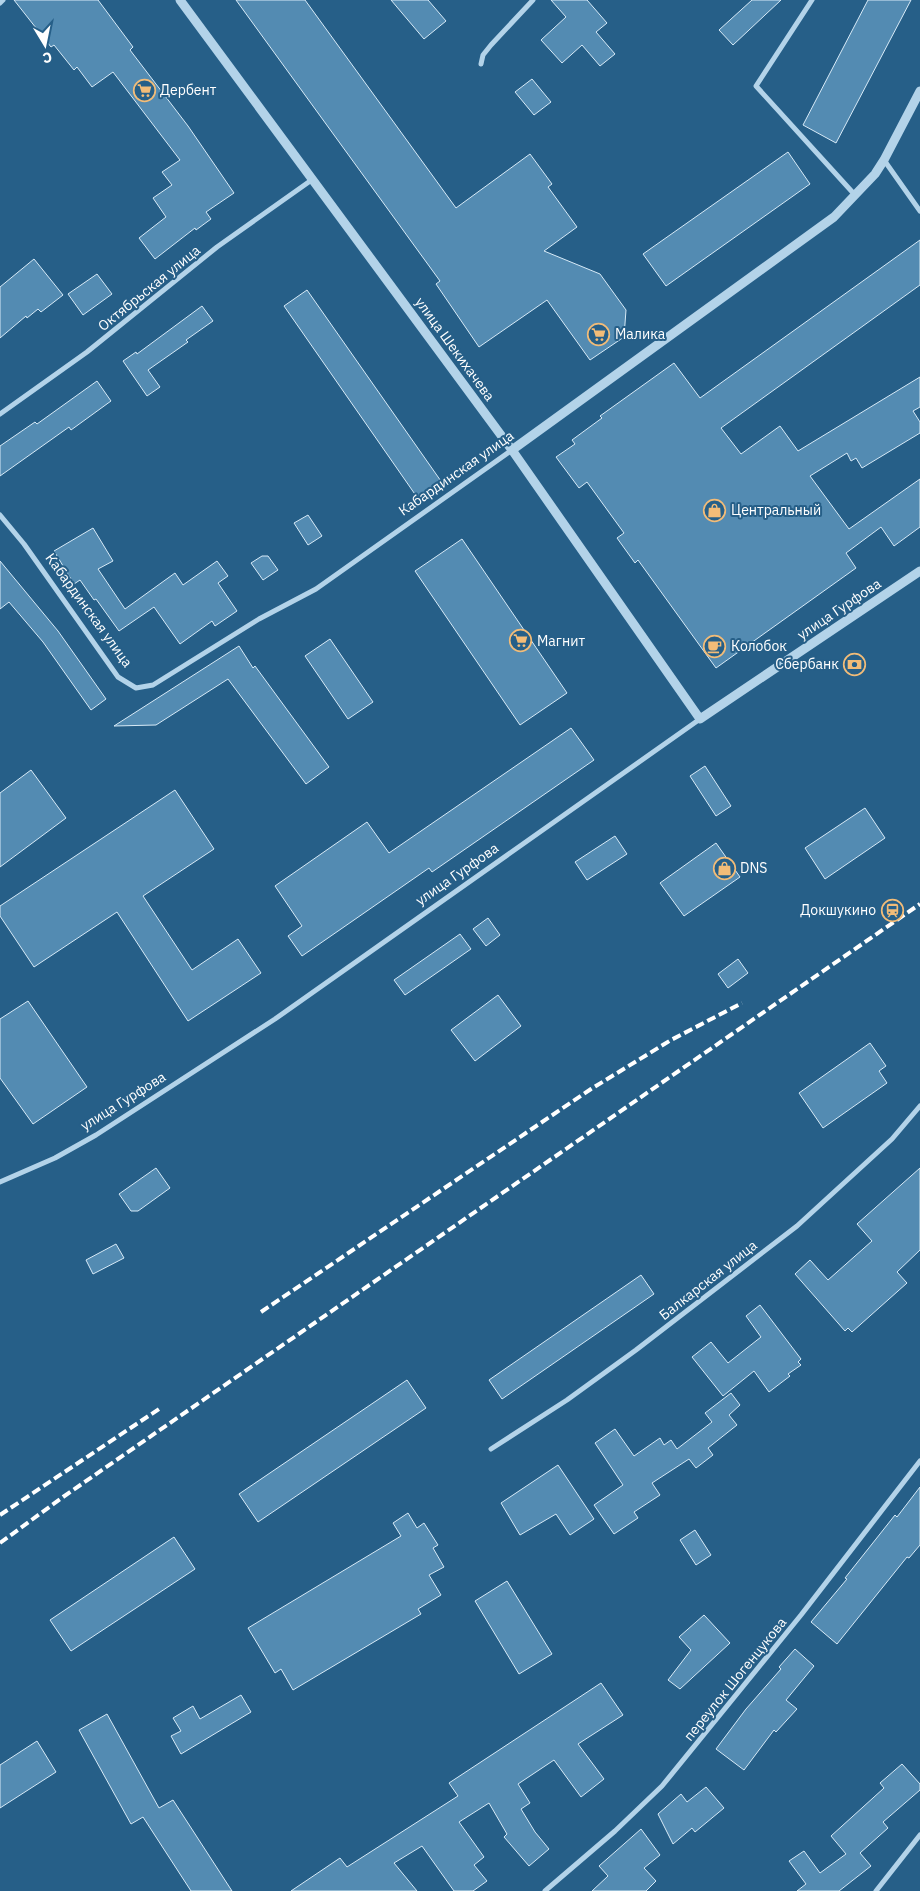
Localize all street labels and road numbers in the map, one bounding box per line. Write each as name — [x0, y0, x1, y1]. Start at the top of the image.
street label: Октябрьская улица — [94, 241, 204, 335]
street label: улица Шекихачева — [411, 294, 499, 405]
street label: Кабардинская улица — [395, 426, 518, 520]
street label: Кабардинская улица — [42, 549, 137, 671]
street label: улица Гурфова — [794, 574, 885, 644]
street label: улица Гурфова — [412, 838, 502, 909]
street label: улица Гурфова — [77, 1067, 169, 1134]
street label: Балкарская улица — [655, 1236, 761, 1324]
street label: переулок Шогенцукова — [680, 1613, 791, 1744]

